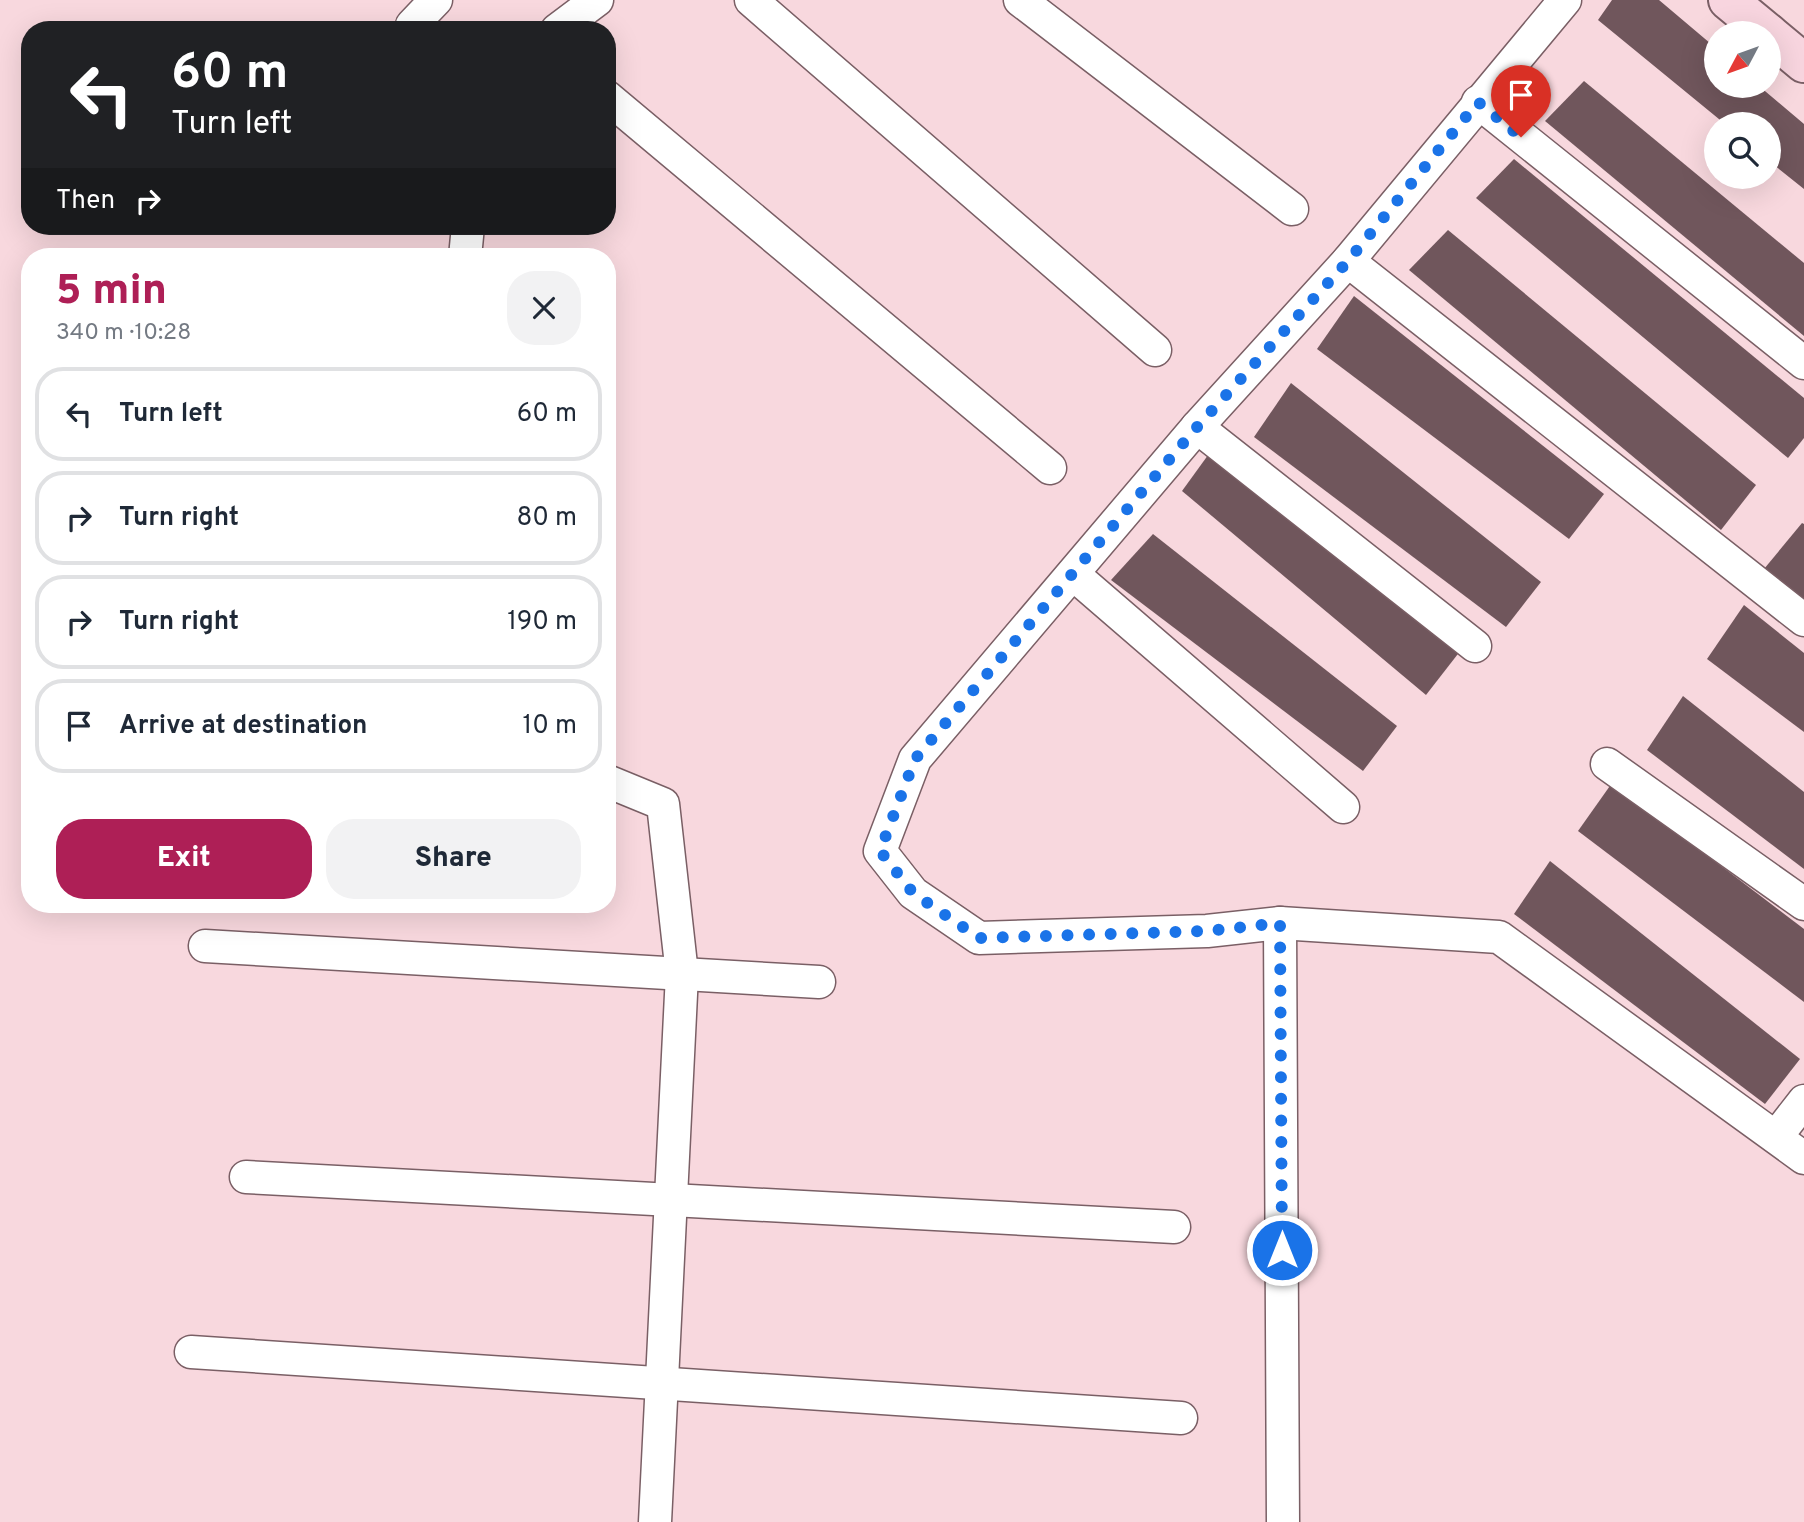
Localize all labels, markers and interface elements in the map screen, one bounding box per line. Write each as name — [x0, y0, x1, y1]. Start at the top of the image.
north arrow — [1704, 21, 1782, 98]
map controls — [1704, 21, 1781, 189]
text: 60 m — [171, 44, 289, 106]
icon: left — [56, 49, 147, 140]
pin — [1491, 65, 1551, 137]
icon: arrive — [1502, 76, 1540, 114]
text: Turn left — [171, 105, 292, 145]
button: search — [1704, 112, 1781, 189]
icon: right — [129, 182, 167, 220]
text: Then — [56, 185, 115, 218]
text: 5 min — [56, 266, 167, 319]
button: close — [507, 271, 581, 345]
text: 340 m · 10:28 — [56, 319, 191, 348]
icon: left — [60, 395, 98, 433]
text: Turn left — [119, 398, 223, 431]
text: 60 m — [517, 398, 577, 431]
icon: right — [60, 499, 98, 537]
text: Turn right — [119, 502, 239, 535]
text: 80 m — [517, 502, 577, 535]
icon: right — [60, 603, 98, 641]
text: Turn right — [119, 606, 239, 639]
text: 190 m — [507, 606, 577, 639]
icon: arrive — [60, 707, 98, 745]
text: Arrive at destination — [119, 710, 367, 743]
text: 10 m — [522, 710, 577, 743]
button: Exit — [56, 819, 312, 899]
button: Share — [326, 819, 581, 899]
position arrow — [1245, 1213, 1319, 1287]

